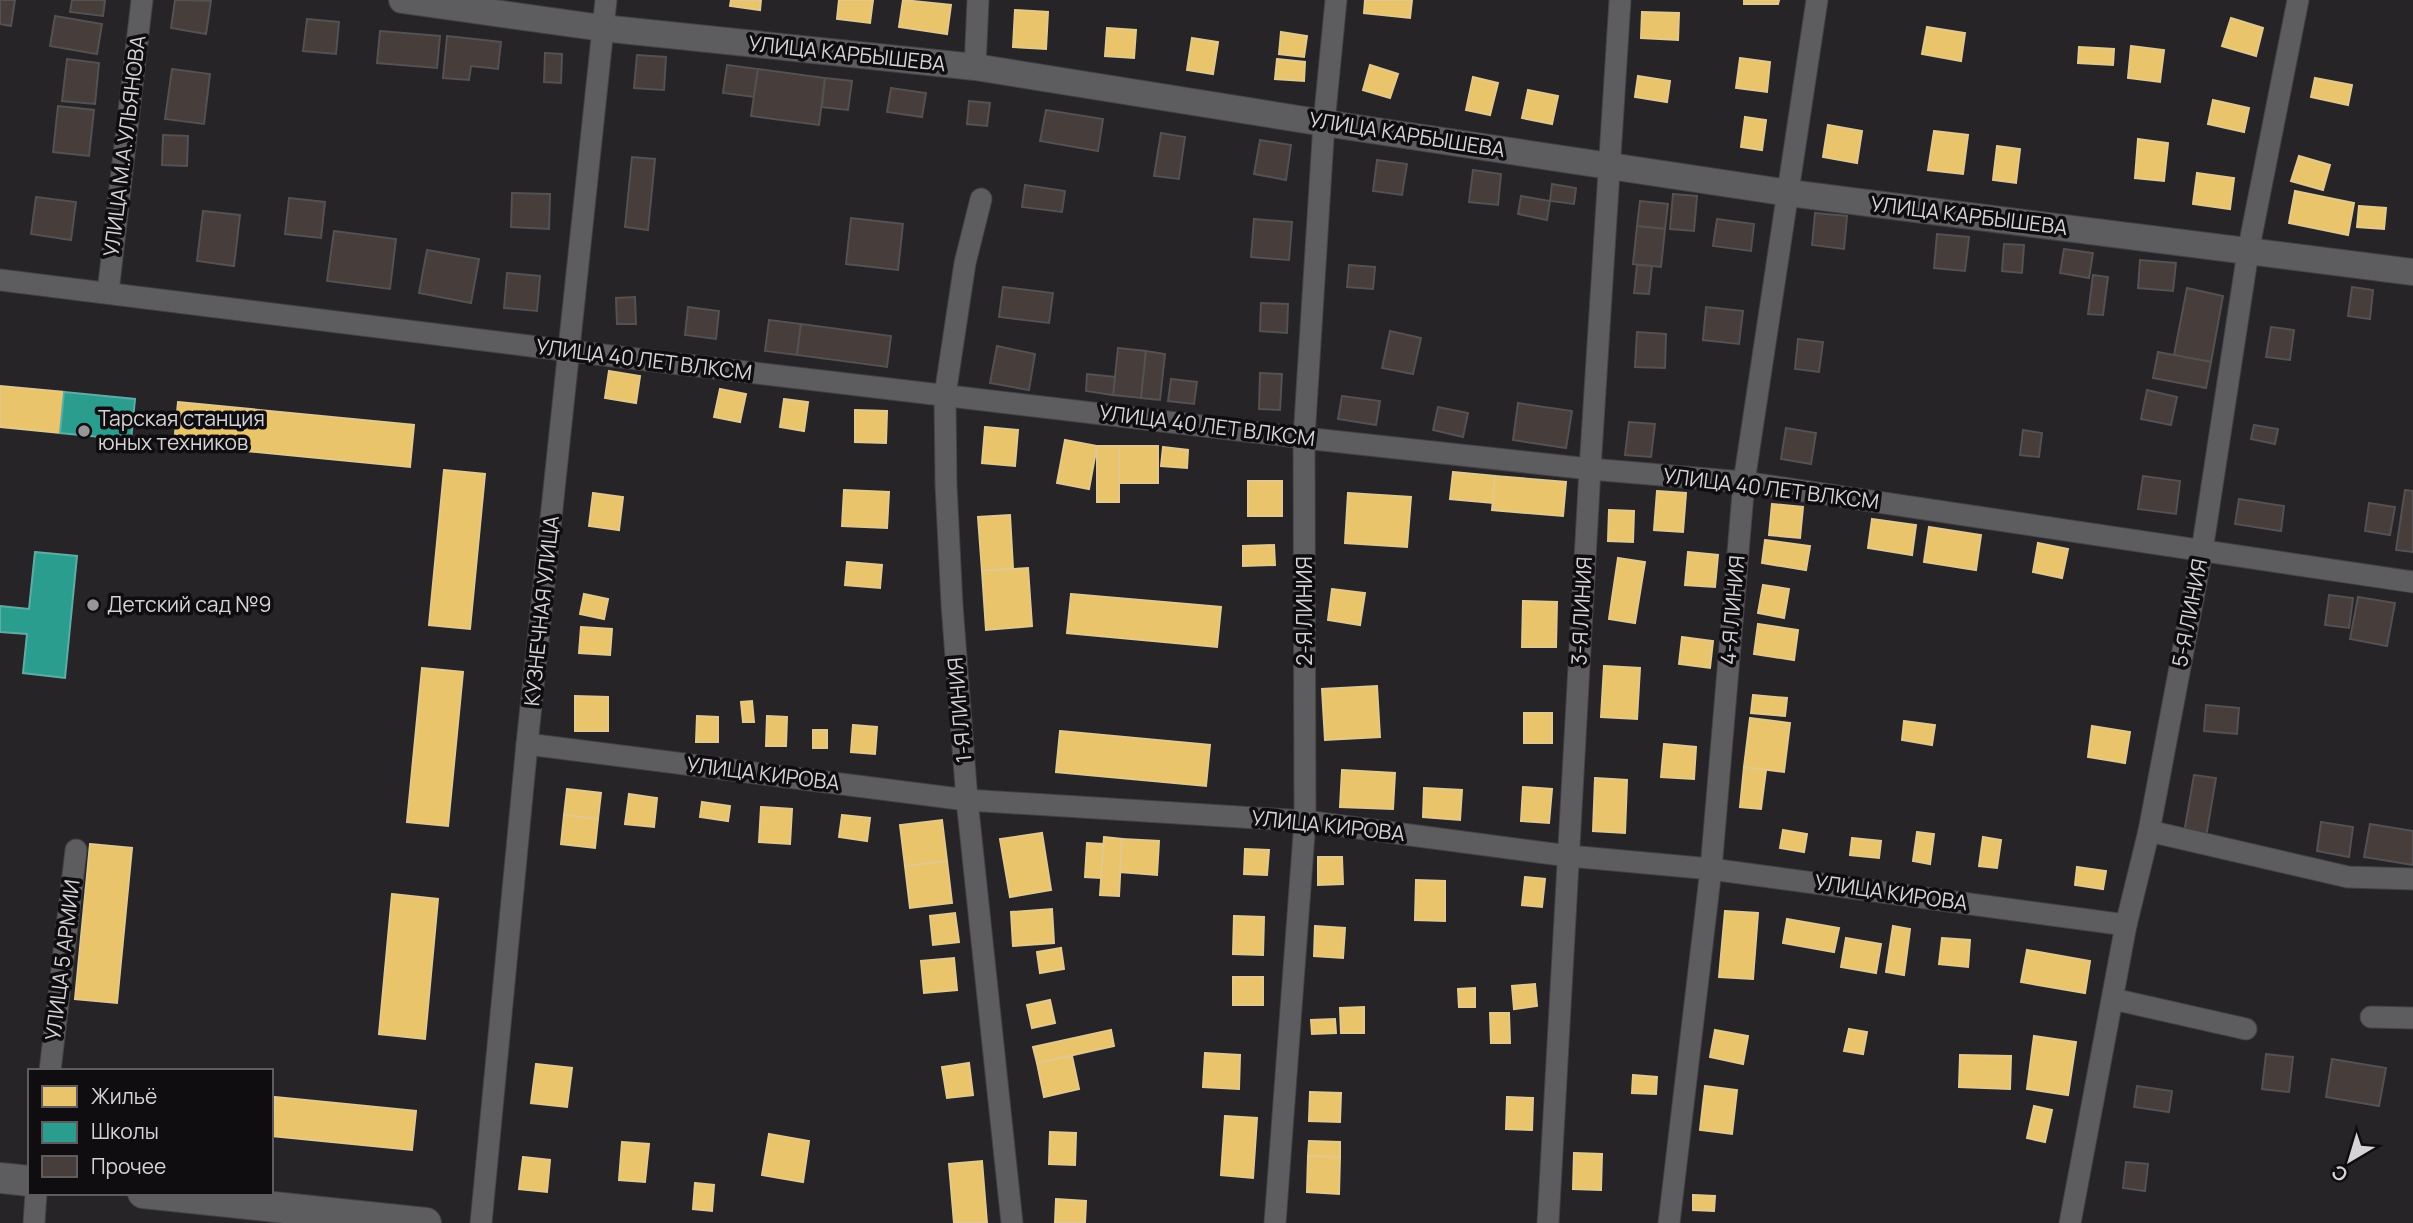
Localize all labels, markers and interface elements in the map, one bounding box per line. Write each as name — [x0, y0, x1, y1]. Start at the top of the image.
street label: УЛИЦА КАРБЫШЕВА — [747, 29, 947, 77]
street label: УЛИЦА М.А.УЛЬЯНОВА — [97, 34, 151, 258]
street label: УЛИЦА КАРБЫШЕВА — [1307, 105, 1507, 163]
street label: УЛИЦА КАРБЫШЕВА — [1869, 189, 2069, 241]
street label: УЛИЦА 40 ЛЕТ ВЛКСМ — [535, 332, 754, 386]
street label: УЛИЦА 40 ЛЕТ ВЛКСМ — [1098, 398, 1317, 452]
place label: Тарская станция юных техников — [98, 404, 265, 456]
marker: Тарская станция юных техников — [76, 423, 92, 439]
street label: УЛИЦА 40 ЛЕТ ВЛКСМ — [1662, 461, 1881, 515]
street label: КУЗНЕЧНАЯ УЛИЦА — [517, 514, 565, 707]
street label: 4-Я ЛИНИЯ — [1713, 554, 1751, 666]
street label: 2-Я ЛИНИЯ — [1290, 556, 1318, 666]
street label: 3-Я ЛИНИЯ — [1564, 556, 1598, 666]
street label: 5-Я ЛИНИЯ — [2165, 556, 2213, 669]
place label: Детский сад №9 — [107, 590, 271, 618]
marker: Детский сад №9 — [85, 597, 101, 613]
street label: 1-Я ЛИНИЯ — [940, 656, 978, 764]
street label: УЛИЦА КИРОВА — [685, 750, 841, 796]
street label: УЛИЦА КИРОВА — [1250, 803, 1406, 847]
street label: УЛИЦА КИРОВА — [1813, 867, 1969, 917]
street label: УЛИЦА 5 АРМИИ — [38, 878, 86, 1042]
legend — [28, 1069, 273, 1195]
text: Жильё — [91, 1082, 157, 1110]
text: Школы — [91, 1117, 159, 1145]
north arrow — [2315, 1125, 2385, 1195]
text: Прочее — [91, 1152, 166, 1180]
text: С — [2326, 1159, 2353, 1188]

